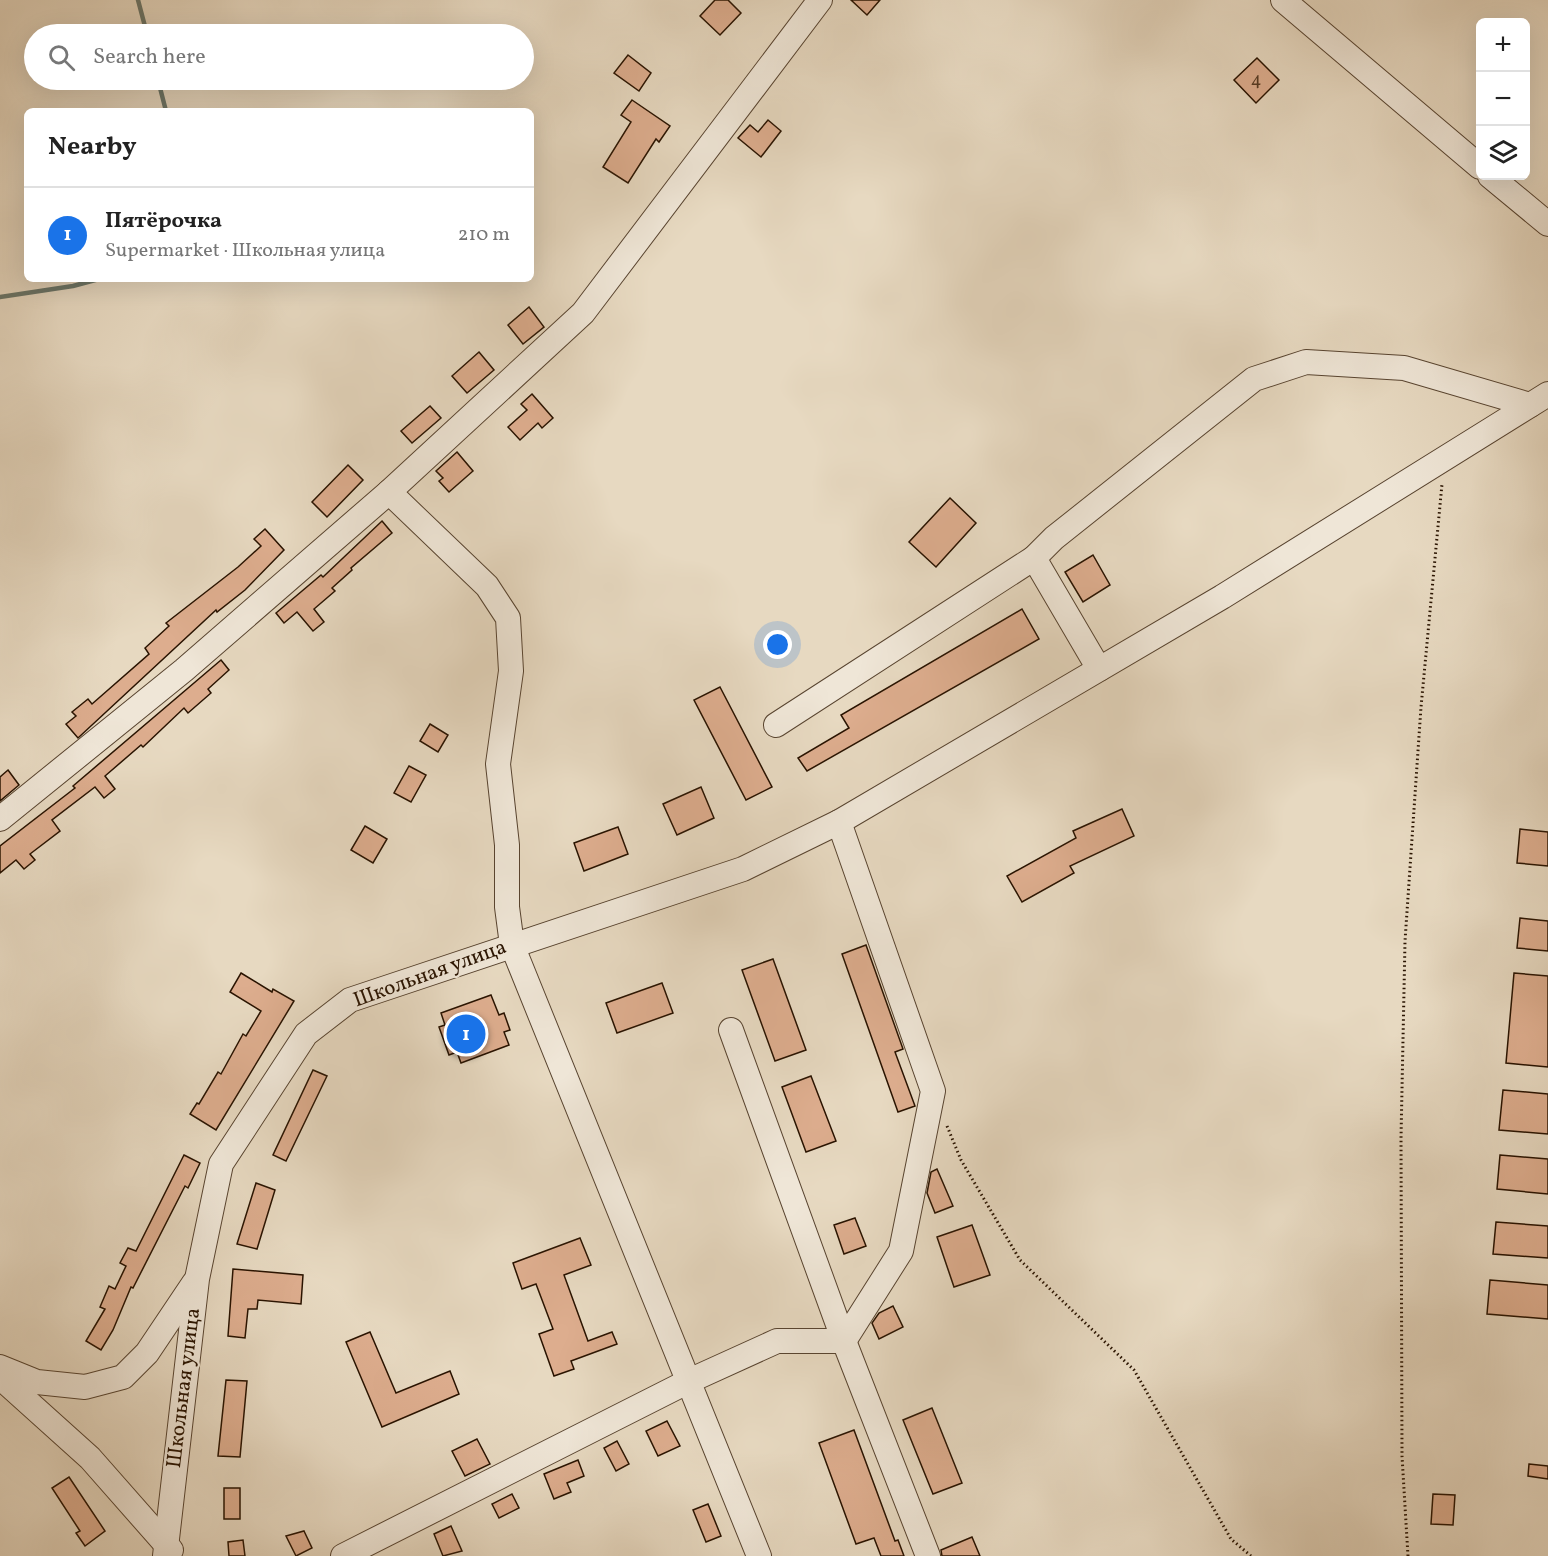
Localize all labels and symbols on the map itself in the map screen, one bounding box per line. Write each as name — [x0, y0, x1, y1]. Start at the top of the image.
house number: 4 — [1251, 68, 1261, 93]
your location — [763, 630, 792, 659]
street label: Школьная улица — [349, 933, 511, 1015]
pin: 1 — [446, 1012, 486, 1056]
street label: Школьная улица — [160, 1306, 208, 1470]

